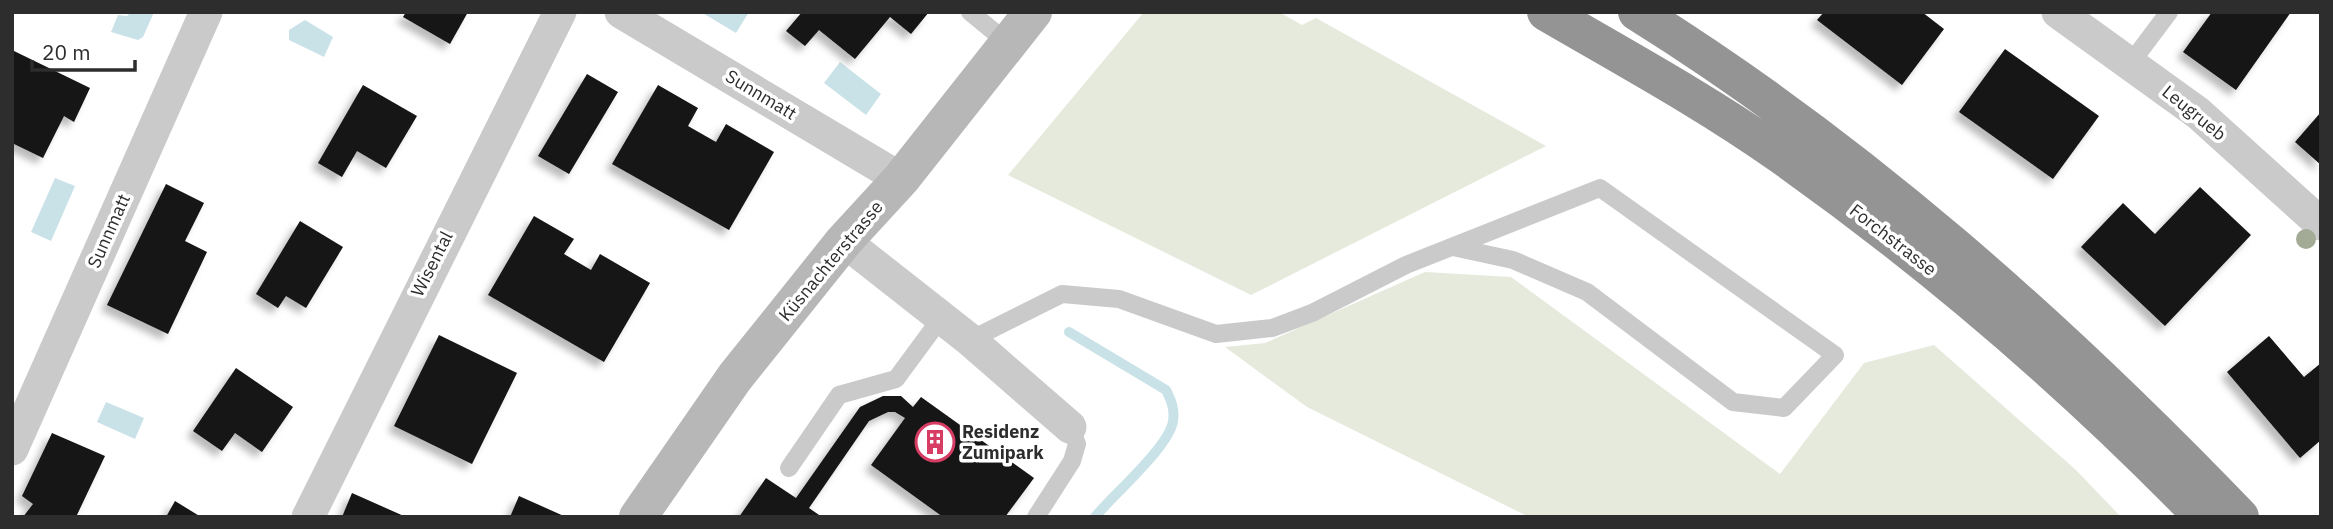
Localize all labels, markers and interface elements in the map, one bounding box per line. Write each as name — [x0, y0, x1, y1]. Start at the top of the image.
scale bar — [32, 28, 135, 72]
text: 20 m — [42, 38, 91, 66]
street label: Sunnmatt — [722, 64, 801, 125]
street label: Leugrueb — [2158, 80, 2231, 145]
street label: Sunnmatt — [82, 190, 135, 272]
street label: Küsnachterstrasse — [773, 196, 888, 326]
street label: Forchstrasse — [1845, 199, 1941, 281]
street label: Wisental — [405, 227, 458, 300]
place label: Residenz Zumipark — [962, 420, 1044, 464]
building icon: Residenz Zumipark — [914, 421, 956, 463]

